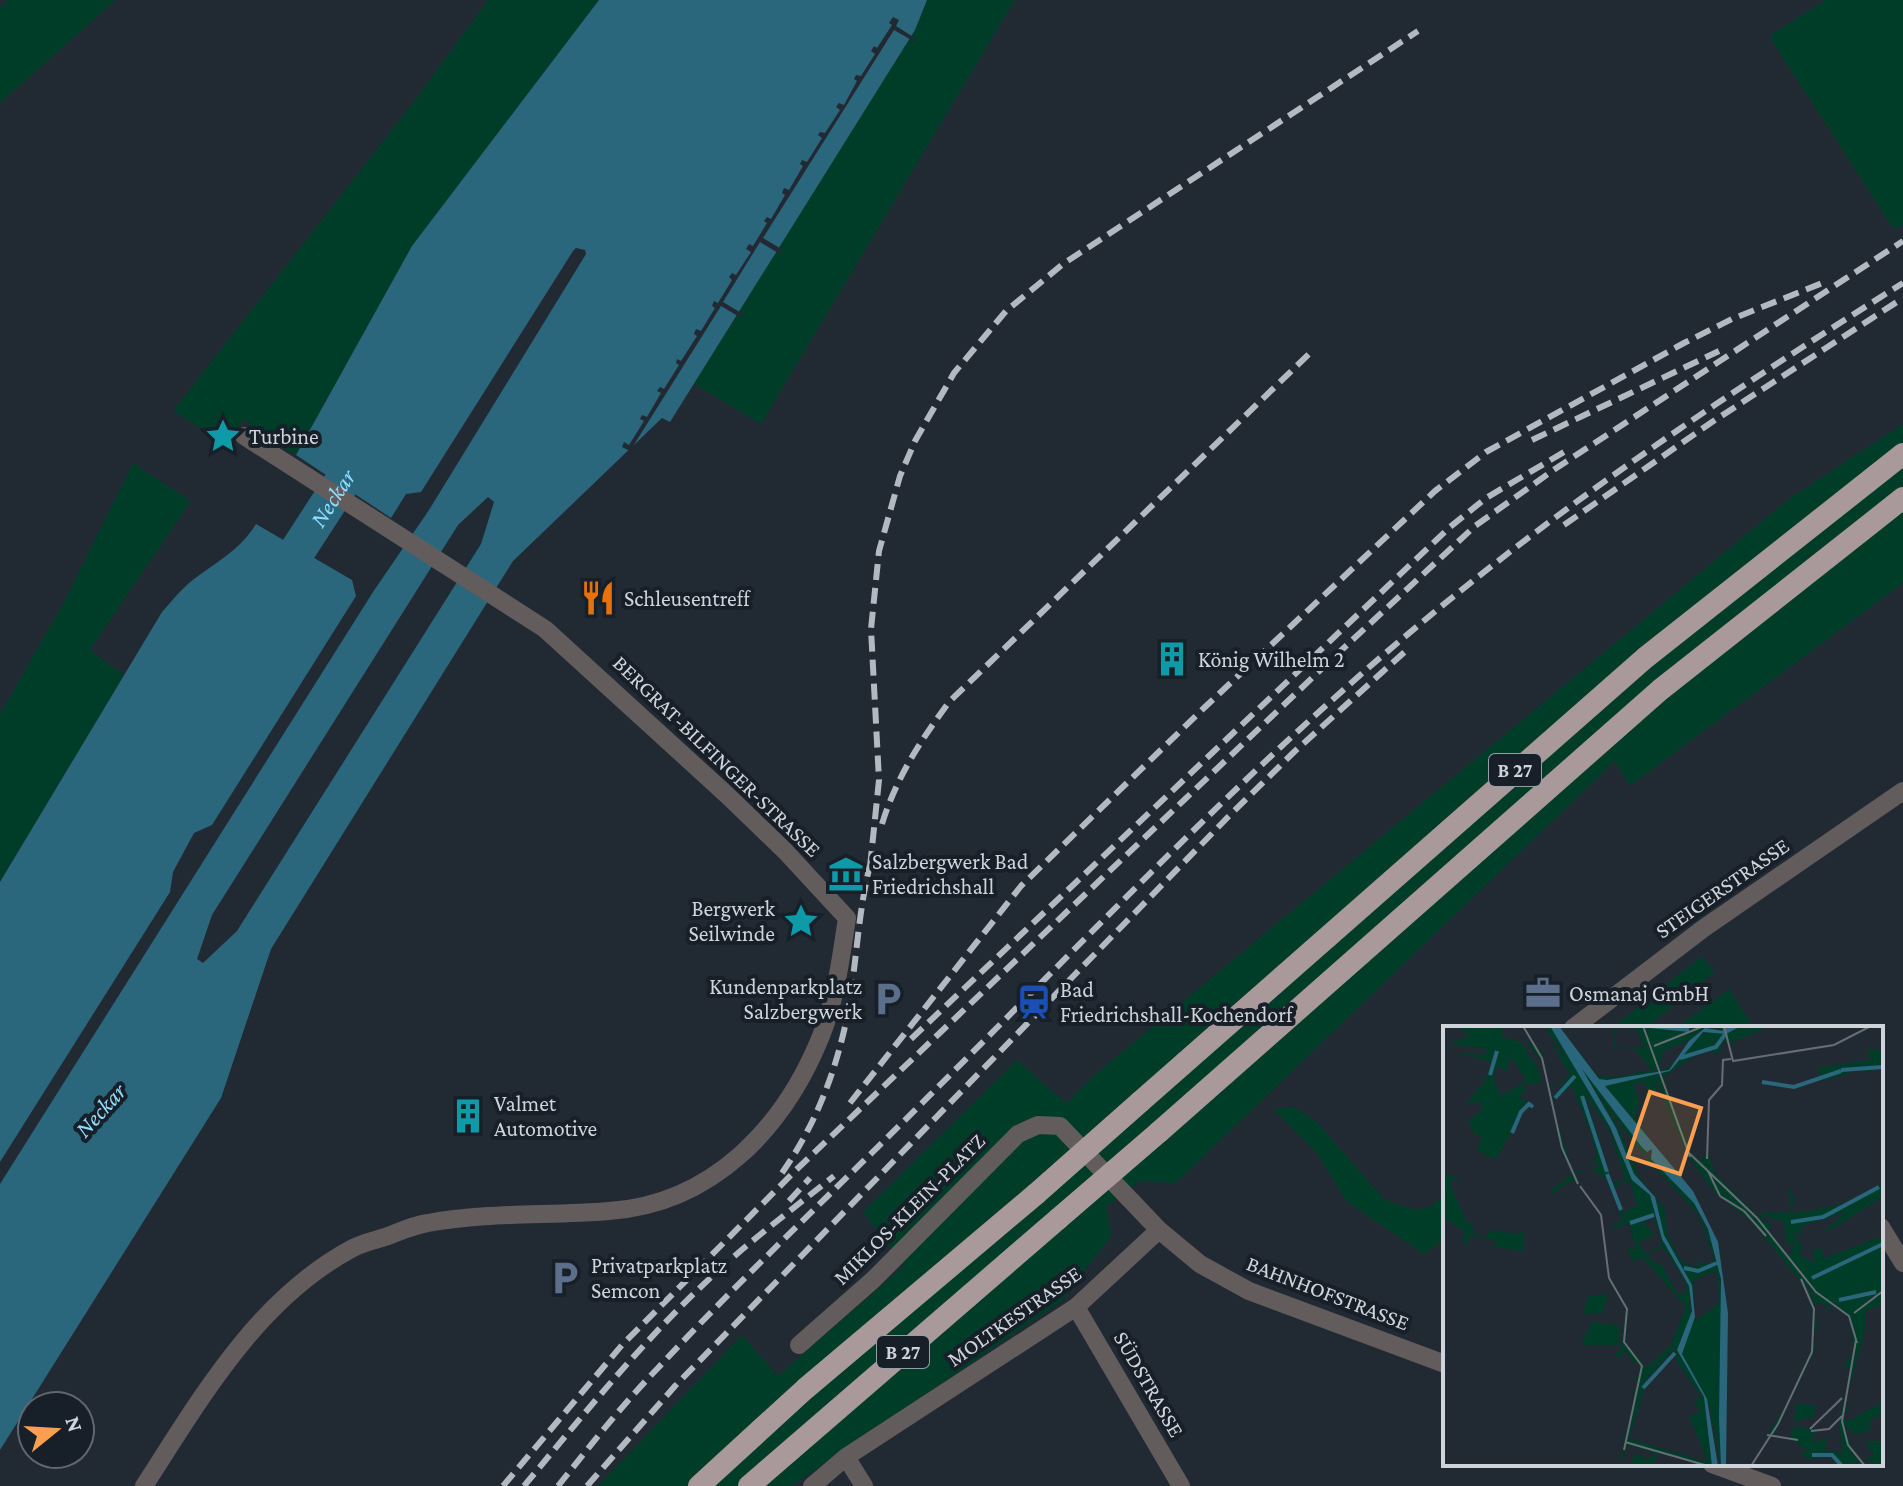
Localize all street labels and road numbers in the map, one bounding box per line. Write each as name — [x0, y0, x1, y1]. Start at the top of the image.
street label: BERGRAT-BILFINGER-STRASSE — [608, 650, 826, 862]
road number: B 27 — [1489, 754, 1541, 786]
street label: STEIGERSTRASSE — [1650, 833, 1794, 943]
street label: MIKLOS-KLEIN-PLATZ — [828, 1128, 990, 1290]
street label: BAHNHOFSTRASSE — [1243, 1251, 1413, 1336]
street label: MOLTKESTRASSE — [942, 1260, 1086, 1371]
street label: SÜDSTRASSE — [1109, 1327, 1189, 1441]
road number: B 27 — [877, 1336, 929, 1368]

